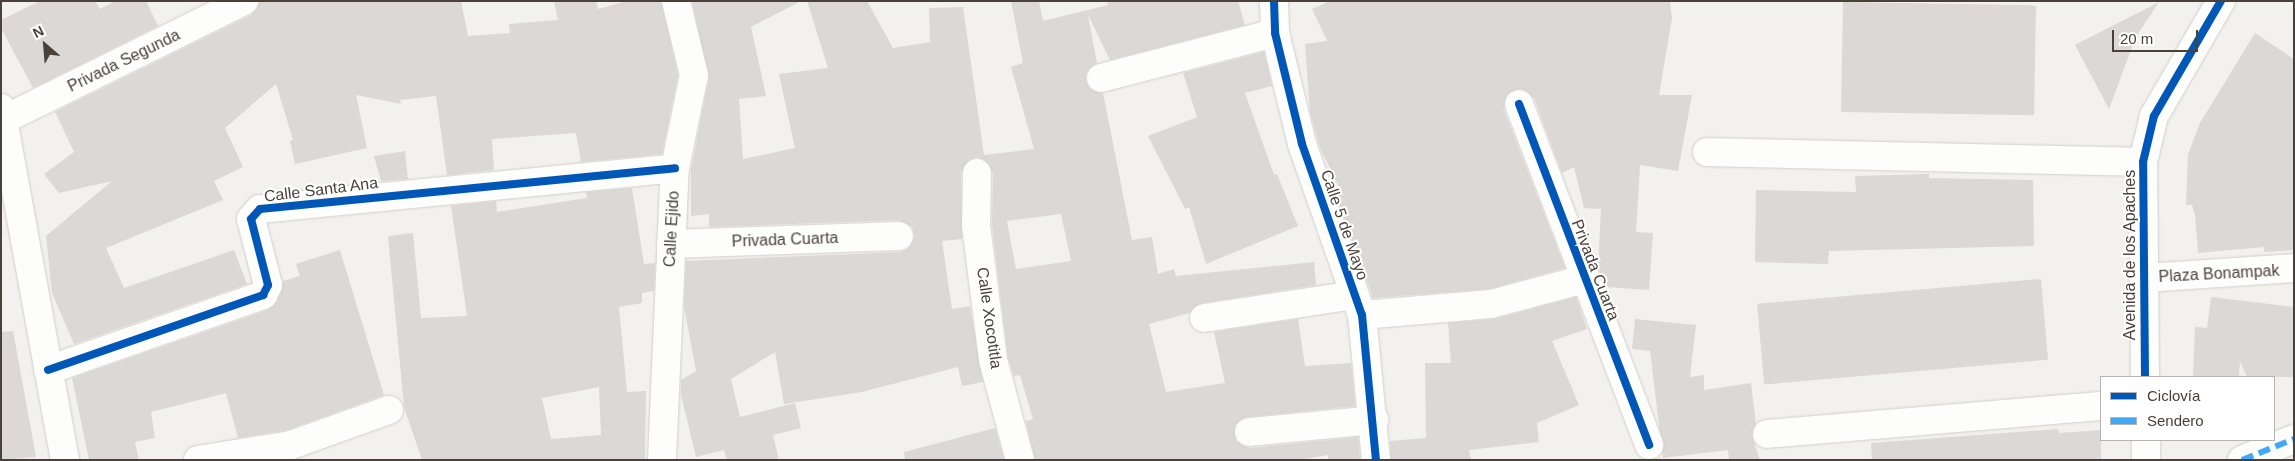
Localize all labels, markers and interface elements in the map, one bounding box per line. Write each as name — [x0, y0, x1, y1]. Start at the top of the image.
north arrow — [20, 20, 70, 70]
scale bar — [2115, 20, 2201, 52]
text: N — [30, 22, 46, 41]
street label: Privada Segunda — [65, 25, 183, 97]
text: 20 m — [2120, 30, 2153, 47]
street label: Calle 5 de Mayo — [1316, 167, 1372, 283]
street label: Avenida de los Apaches — [2120, 169, 2140, 341]
street label: Calle Santa Ana — [262, 173, 380, 207]
street label: Calle Ejido — [660, 190, 684, 268]
street label: Privada Cuarta — [1567, 217, 1623, 323]
street label: Privada Cuarta — [731, 229, 839, 251]
street label: Plaza Bonampak — [2158, 261, 2280, 287]
street label: Calle Xocotitla — [972, 266, 1006, 370]
legend — [2100, 376, 2275, 441]
text: Ciclovía — [2147, 387, 2200, 404]
text: Sendero — [2147, 412, 2204, 429]

